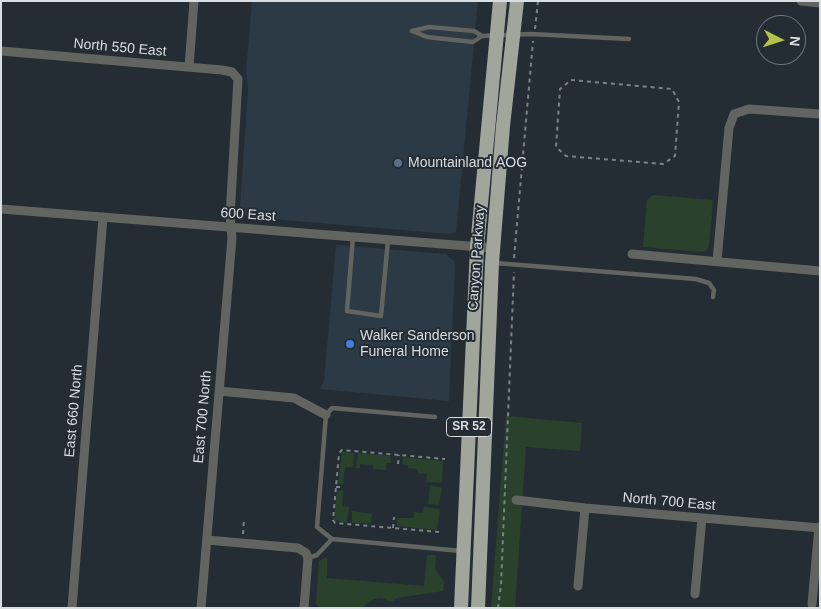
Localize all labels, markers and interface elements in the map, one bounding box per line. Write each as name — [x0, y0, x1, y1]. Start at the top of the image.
north arrow — [756, 15, 806, 65]
text: N — [787, 35, 803, 47]
street label: North 550 East — [73, 36, 167, 60]
place label: Mountainland AOG — [408, 155, 527, 171]
marker: Mountainland AOG — [392, 157, 404, 169]
street label: 600 East — [220, 205, 276, 225]
street label: Canyon Parkway — [465, 205, 489, 311]
place label: Walker Sanderson Funeral Home — [360, 328, 475, 361]
marker: Walker Sanderson Funeral Home — [344, 338, 356, 350]
street label: East 660 North — [62, 364, 86, 458]
street label: East 700 North — [191, 370, 215, 464]
road number: SR 52 — [446, 418, 492, 437]
street label: North 700 East — [622, 490, 716, 514]

